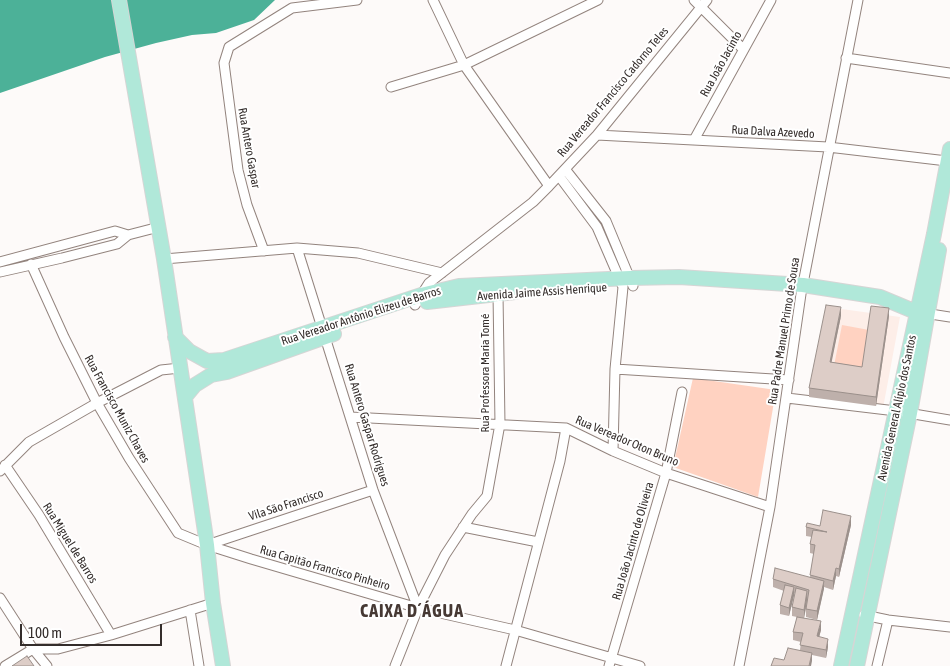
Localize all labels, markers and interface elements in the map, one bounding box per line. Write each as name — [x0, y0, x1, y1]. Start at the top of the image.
street label: Rua Vereador Francisco Cadorno Teles — [554, 24, 672, 160]
street label: Rua João Jacinto — [697, 29, 745, 99]
street label: Rua Antero Gaspar — [235, 107, 263, 189]
street label: Rua Dalva Azevedo — [731, 123, 815, 141]
street label: Rua Padre Manuel Primo de Sousa — [765, 256, 803, 406]
street label: Avenida Jaime Assis Henrique — [477, 280, 607, 304]
street label: Rua Vereador Antônio Elizeu de Barros — [279, 283, 443, 349]
street label: Rua Professora Maria Tomé — [478, 314, 492, 432]
street label: Avenida General Alípio dos Santos — [874, 334, 920, 482]
street label: Rua Francisco Muniz Chaves — [81, 353, 153, 465]
street label: Rua Antero Gaspar Rodrigues — [342, 362, 392, 488]
street label: Rua Vereador Oton Bruno — [573, 413, 681, 469]
street label: Rua João Jacinto de Oliveira — [609, 480, 657, 602]
street label: Vila São Francisco — [247, 486, 325, 524]
street label: Rua Miguel de Barros — [40, 500, 100, 586]
street label: Rua Capitão Francisco Pinheiro — [258, 543, 392, 593]
district label: CAIXA D´ÁGUA — [359, 600, 465, 622]
scale bar — [22, 614, 165, 646]
text: 100 m — [28, 624, 62, 641]

